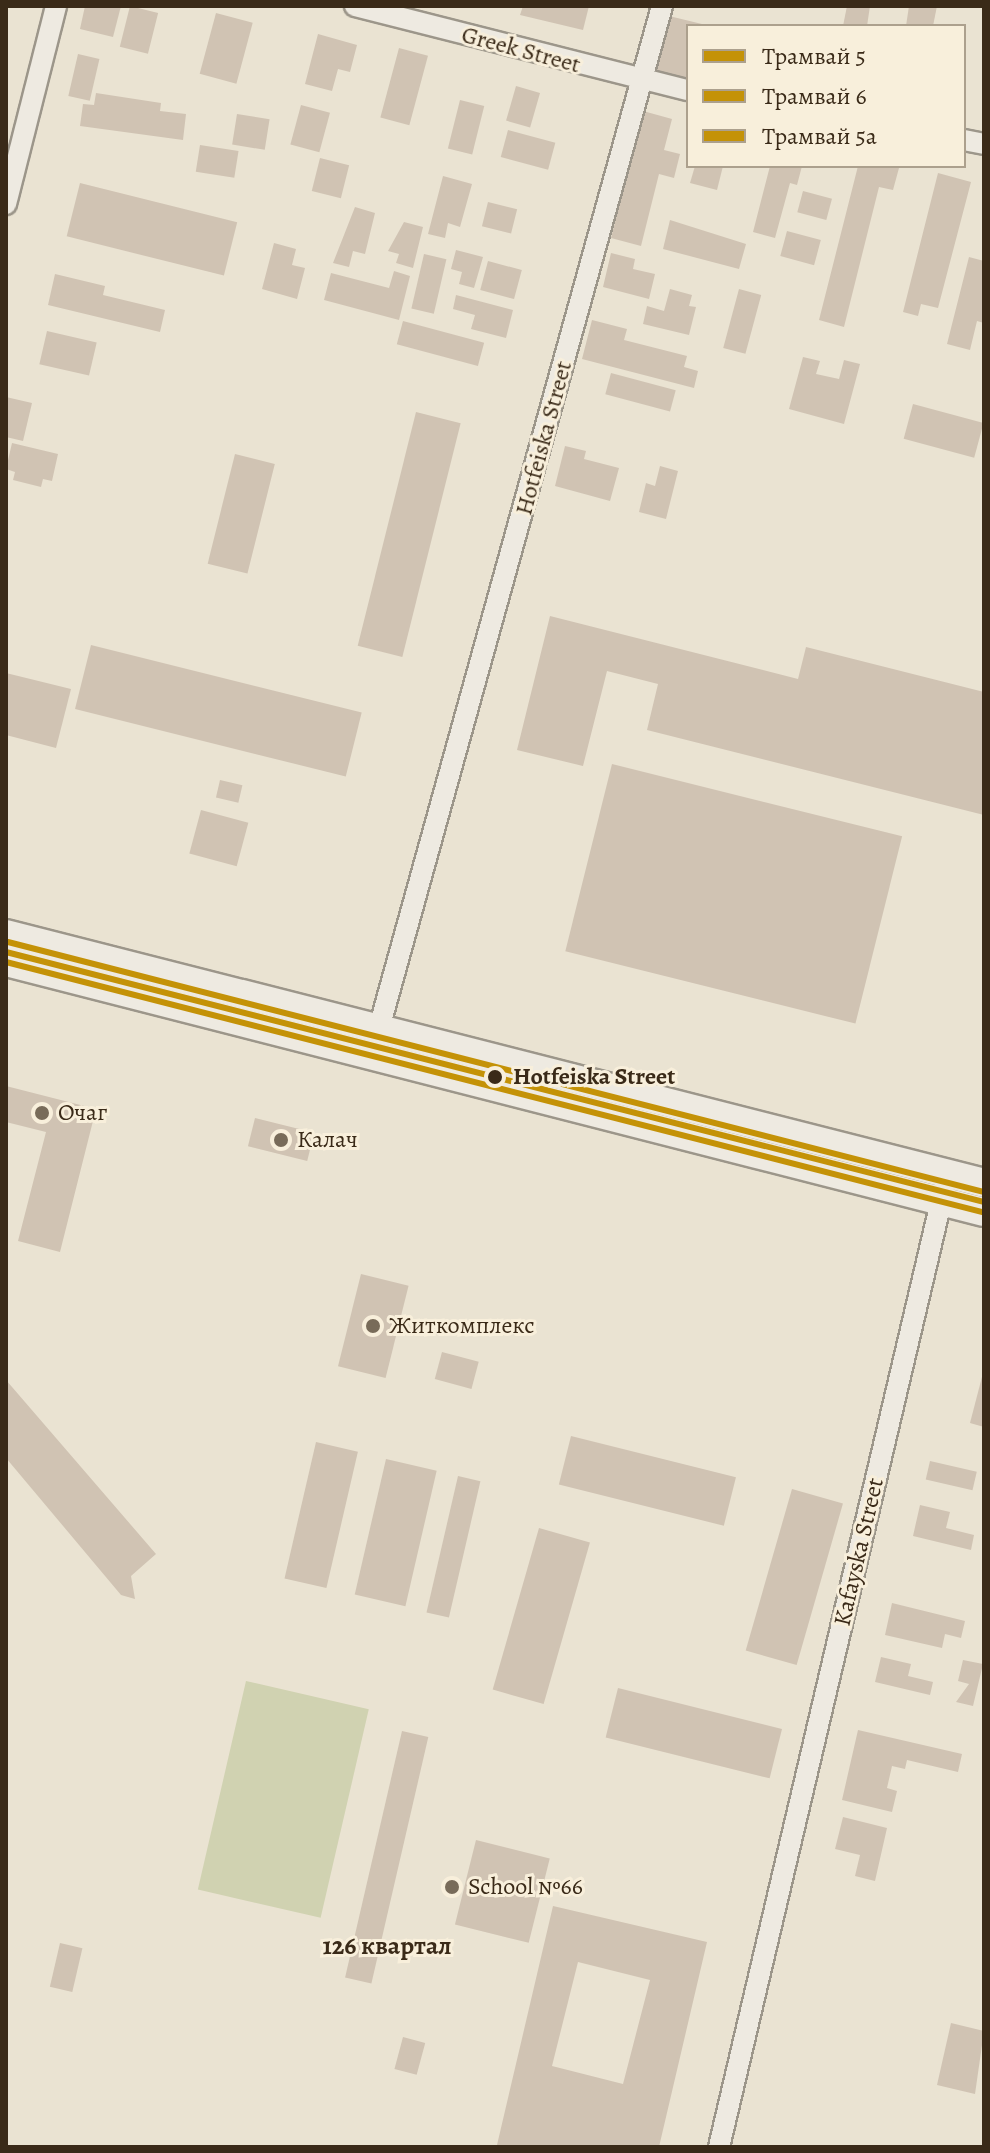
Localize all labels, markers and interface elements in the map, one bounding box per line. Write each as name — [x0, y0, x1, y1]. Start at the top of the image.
street label: Greek Street — [459, 20, 583, 80]
legend — [686, 24, 966, 168]
text: Трамвай 5 — [762, 40, 866, 72]
text: Трамвай 6 — [762, 80, 867, 112]
text: Трамвай 5а — [762, 120, 877, 152]
street label: Hotfeiska Street — [510, 358, 578, 518]
place label: Hotfeiska Street — [513, 1063, 675, 1091]
marker: Hotfeiska Street — [484, 1066, 506, 1088]
place label: Очаг — [58, 1099, 107, 1127]
marker: Очаг — [33, 1104, 51, 1122]
place label: Калач — [297, 1126, 358, 1154]
marker: Калач — [272, 1131, 290, 1149]
place label: Житкомплекс — [389, 1312, 535, 1340]
marker: Житкомплекс — [364, 1317, 382, 1335]
street label: Kafayska Street — [828, 1475, 890, 1629]
place label: School №66 — [468, 1873, 583, 1901]
marker: School №66 — [443, 1878, 461, 1896]
district label: 126 квартал — [322, 1930, 452, 1962]

